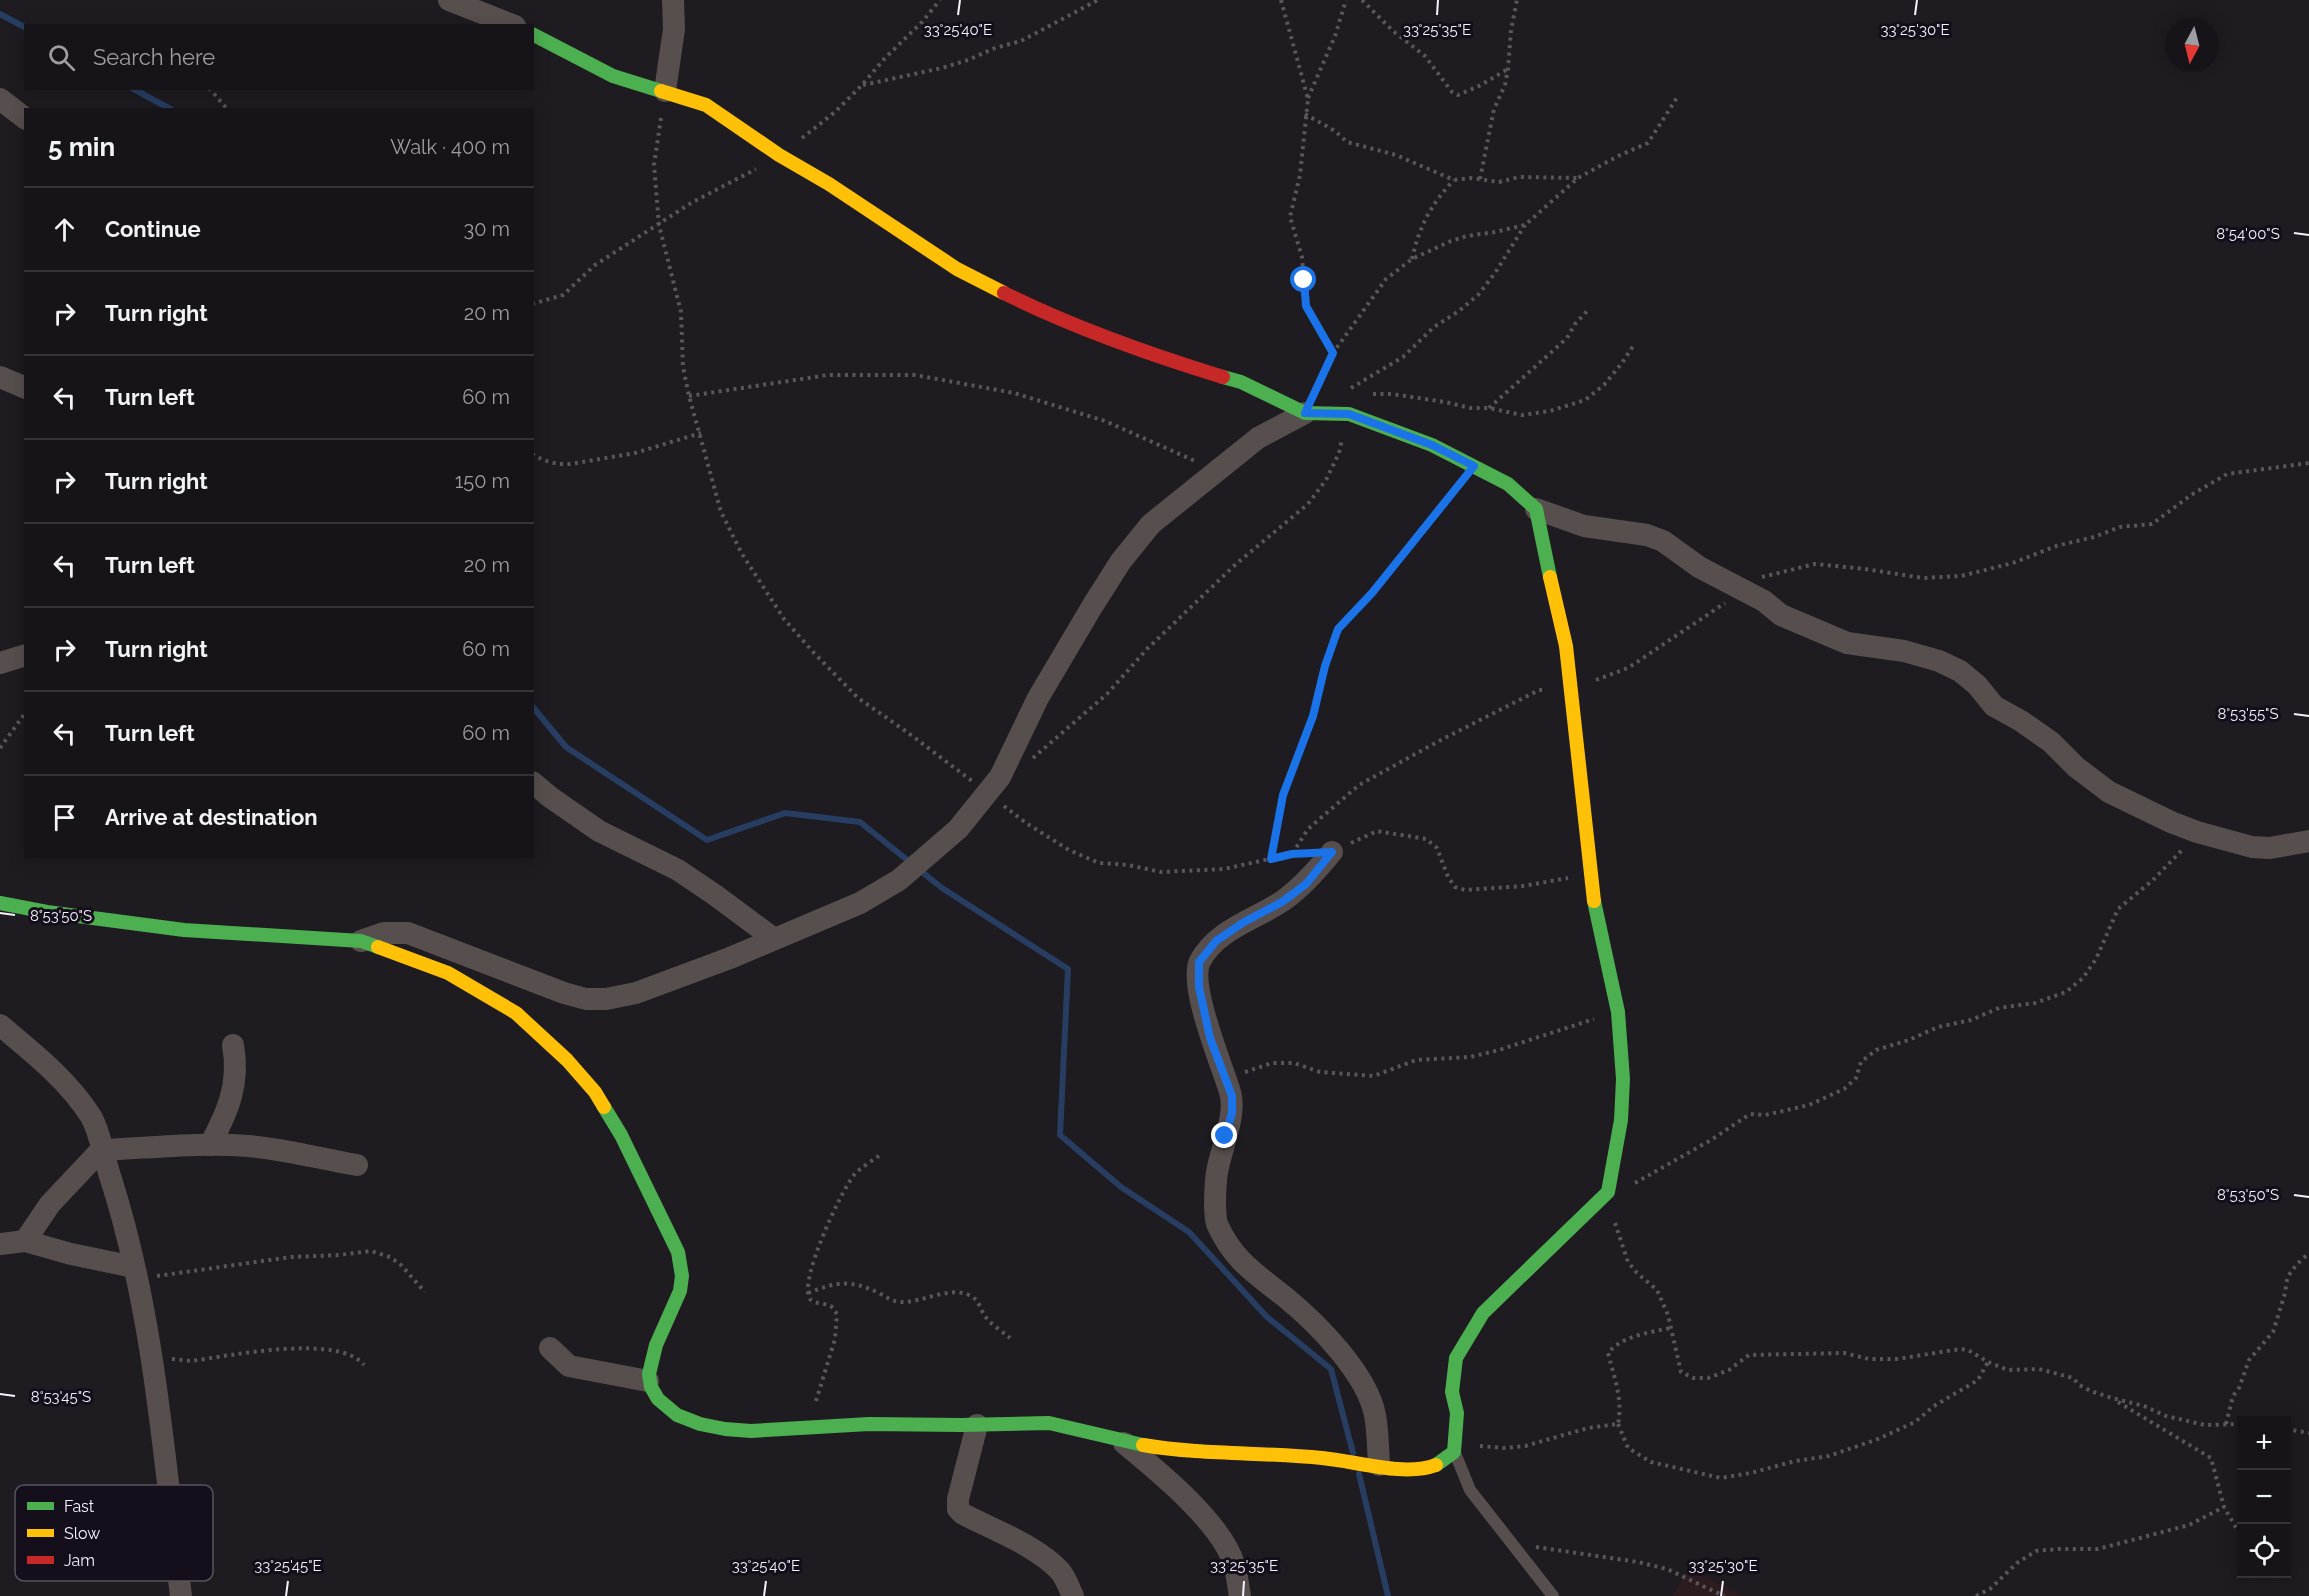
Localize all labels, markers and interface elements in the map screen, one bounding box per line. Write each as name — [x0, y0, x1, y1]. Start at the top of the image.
north arrow — [2165, 18, 2219, 72]
text: 33°25'40"E — [924, 21, 992, 39]
text: 33°25'35"E — [1403, 21, 1471, 39]
text: 33°25'30"E — [1880, 21, 1950, 39]
search box — [24, 24, 534, 90]
icon: search — [45, 41, 78, 74]
text: Search here — [93, 44, 215, 70]
text: 5 min — [48, 132, 115, 162]
text: Walk · 400 m — [390, 135, 510, 159]
icon: ahead — [48, 213, 81, 246]
text: Continue — [105, 216, 201, 242]
text: 30 m — [464, 217, 510, 241]
text: 8°54'00"S — [2216, 225, 2280, 243]
route start — [1290, 266, 1316, 292]
icon: right — [48, 297, 81, 330]
text: Turn right — [105, 300, 208, 326]
text: 20 m — [464, 301, 510, 325]
icon: left — [48, 381, 81, 414]
text: Turn left — [105, 384, 195, 410]
text: 60 m — [462, 385, 510, 409]
icon: right — [48, 465, 81, 498]
text: Turn right — [105, 468, 208, 494]
text: 150 m — [455, 469, 510, 493]
icon: left — [48, 549, 81, 582]
text: Turn left — [105, 552, 195, 578]
text: 20 m — [464, 553, 510, 577]
icon: right — [48, 633, 81, 666]
text: Turn right — [105, 636, 208, 662]
text: 60 m — [462, 637, 510, 661]
text: 8°53'55"S — [2217, 705, 2279, 723]
icon: left — [48, 717, 81, 750]
text: Turn left — [105, 720, 195, 746]
text: 60 m — [462, 721, 510, 745]
icon: arrive — [48, 801, 81, 834]
text: Arrive at destination — [105, 804, 318, 830]
text: 8°53'50"S — [30, 907, 92, 925]
route end — [1211, 1122, 1237, 1148]
text: 8°53'50"S — [2217, 1186, 2279, 1204]
text: 8°53'45"S — [31, 1388, 91, 1406]
map controls — [2237, 1416, 2291, 1578]
button: + — [2237, 1416, 2291, 1470]
button: − — [2237, 1470, 2291, 1524]
legend — [15, 1485, 213, 1581]
text: Fast — [64, 1497, 95, 1516]
text: Slow — [64, 1524, 100, 1543]
button: locate — [2237, 1524, 2291, 1578]
text: Jam — [64, 1551, 95, 1570]
text: 33°25'45"E — [254, 1557, 322, 1575]
text: 33°25'40"E — [732, 1557, 800, 1575]
text: 33°25'35"E — [1210, 1557, 1278, 1575]
text: 33°25'30"E — [1688, 1557, 1758, 1575]

